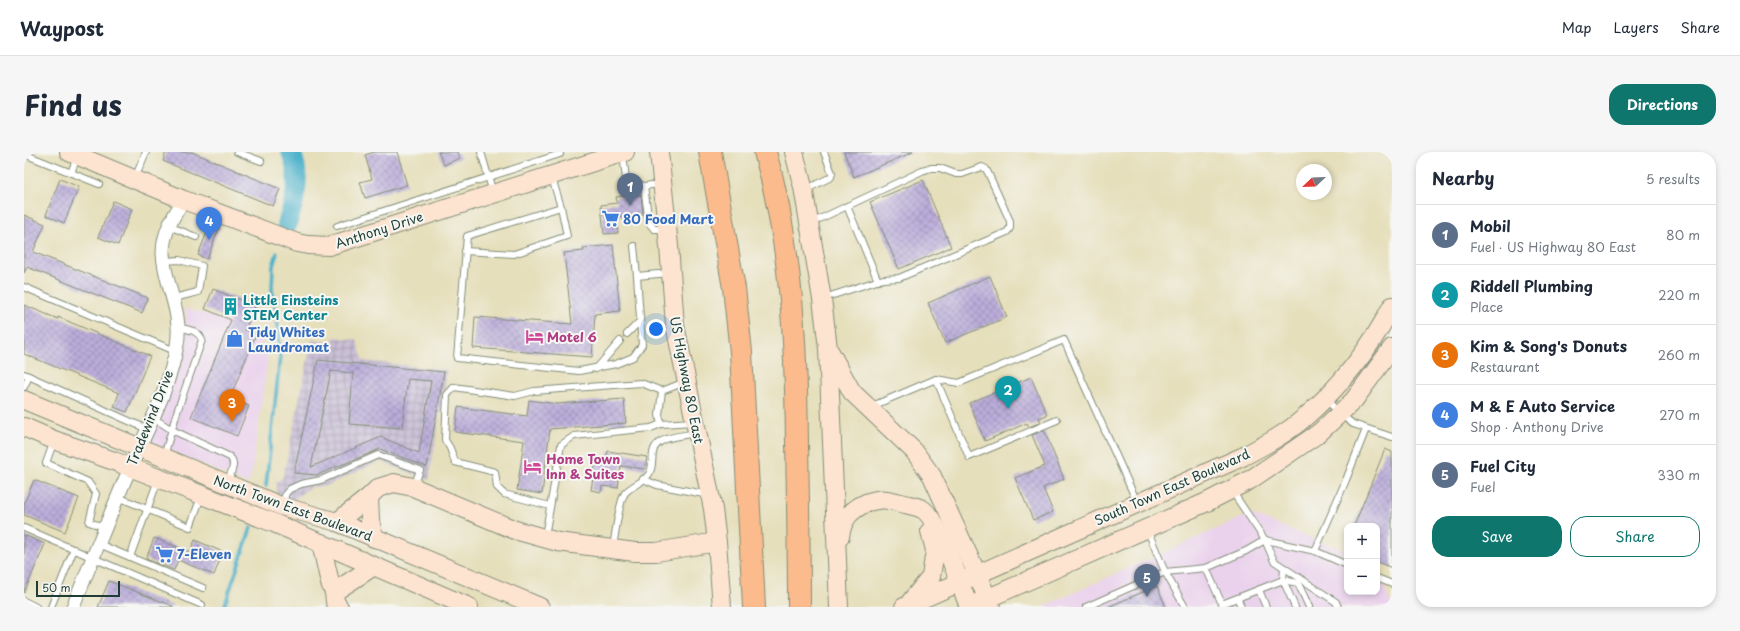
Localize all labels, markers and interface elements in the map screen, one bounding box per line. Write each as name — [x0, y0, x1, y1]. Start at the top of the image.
text: Waypost — [20, 14, 104, 42]
text: Map — [1562, 17, 1592, 38]
text: Layers — [1614, 17, 1659, 38]
text: Share — [1681, 17, 1720, 38]
text: Find us — [24, 83, 122, 126]
button: Directions — [1609, 84, 1716, 125]
north arrow — [1296, 164, 1332, 200]
text: Nearby — [1432, 165, 1494, 191]
text: 5 results — [1646, 169, 1700, 188]
pin: 1 — [617, 173, 643, 206]
street label: Anthony Drive — [333, 206, 425, 253]
pin: 4 — [196, 207, 222, 240]
supermarket icon: 80 Food Mart — [600, 209, 620, 229]
place label: 80 Food Mart — [623, 209, 714, 228]
text: Mobil — [1470, 214, 1511, 237]
text: 1 — [1442, 225, 1448, 244]
text: 80 m — [1666, 225, 1700, 244]
text: Fuel · US Highway 80 East — [1470, 237, 1636, 256]
text: Riddell Plumbing — [1470, 274, 1593, 297]
text: 2 — [1440, 285, 1450, 304]
text: 220 m — [1658, 285, 1700, 304]
place label: Little Einsteins STEM Center — [243, 290, 339, 324]
building icon: Little Einsteins STEM Center — [220, 297, 240, 317]
text: Place — [1470, 297, 1503, 316]
street label: US Highway 80 East — [666, 315, 709, 445]
your location — [646, 319, 666, 339]
place label: Tidy Whites Laundromat — [248, 322, 330, 356]
hotel icon: Motel 6 — [524, 327, 544, 347]
place label: Motel 6 — [547, 327, 597, 346]
shop icon: Tidy Whites Laundromat — [225, 329, 245, 349]
text: Kim & Song's Donuts — [1470, 334, 1627, 357]
text: 3 — [1441, 345, 1449, 364]
text: 260 m — [1658, 345, 1700, 364]
text: Restaurant — [1470, 357, 1540, 376]
street label: Tradewind Drive — [122, 367, 177, 469]
pin: 2 — [995, 376, 1021, 409]
pin: 3 — [219, 389, 245, 422]
text: M & E Auto Service — [1470, 394, 1615, 417]
text: 4 — [1441, 405, 1449, 424]
text: 270 m — [1659, 405, 1700, 424]
text: Shop · Anthony Drive — [1470, 417, 1604, 436]
street label: South Town East Boulevard — [1091, 444, 1253, 529]
place label: Home Town Inn & Suites — [546, 449, 624, 483]
text: Fuel City — [1470, 454, 1536, 477]
hotel icon: Home Town Inn & Suites — [523, 456, 543, 476]
text: 5 — [1441, 465, 1449, 484]
text: 330 m — [1657, 465, 1700, 484]
street label: North Town East Boulevard — [211, 470, 375, 545]
text: Fuel — [1470, 477, 1496, 496]
button: Save — [1432, 516, 1562, 557]
button: Share — [1570, 516, 1700, 557]
map controls — [1344, 523, 1380, 595]
button: + — [1344, 523, 1380, 559]
supermarket icon: 7-Eleven — [154, 544, 174, 564]
place label: 7-Eleven — [177, 544, 231, 563]
button: − — [1344, 559, 1380, 595]
pin: 5 — [1134, 564, 1160, 597]
scale bar — [36, 579, 120, 598]
text: 50 m — [42, 579, 71, 596]

